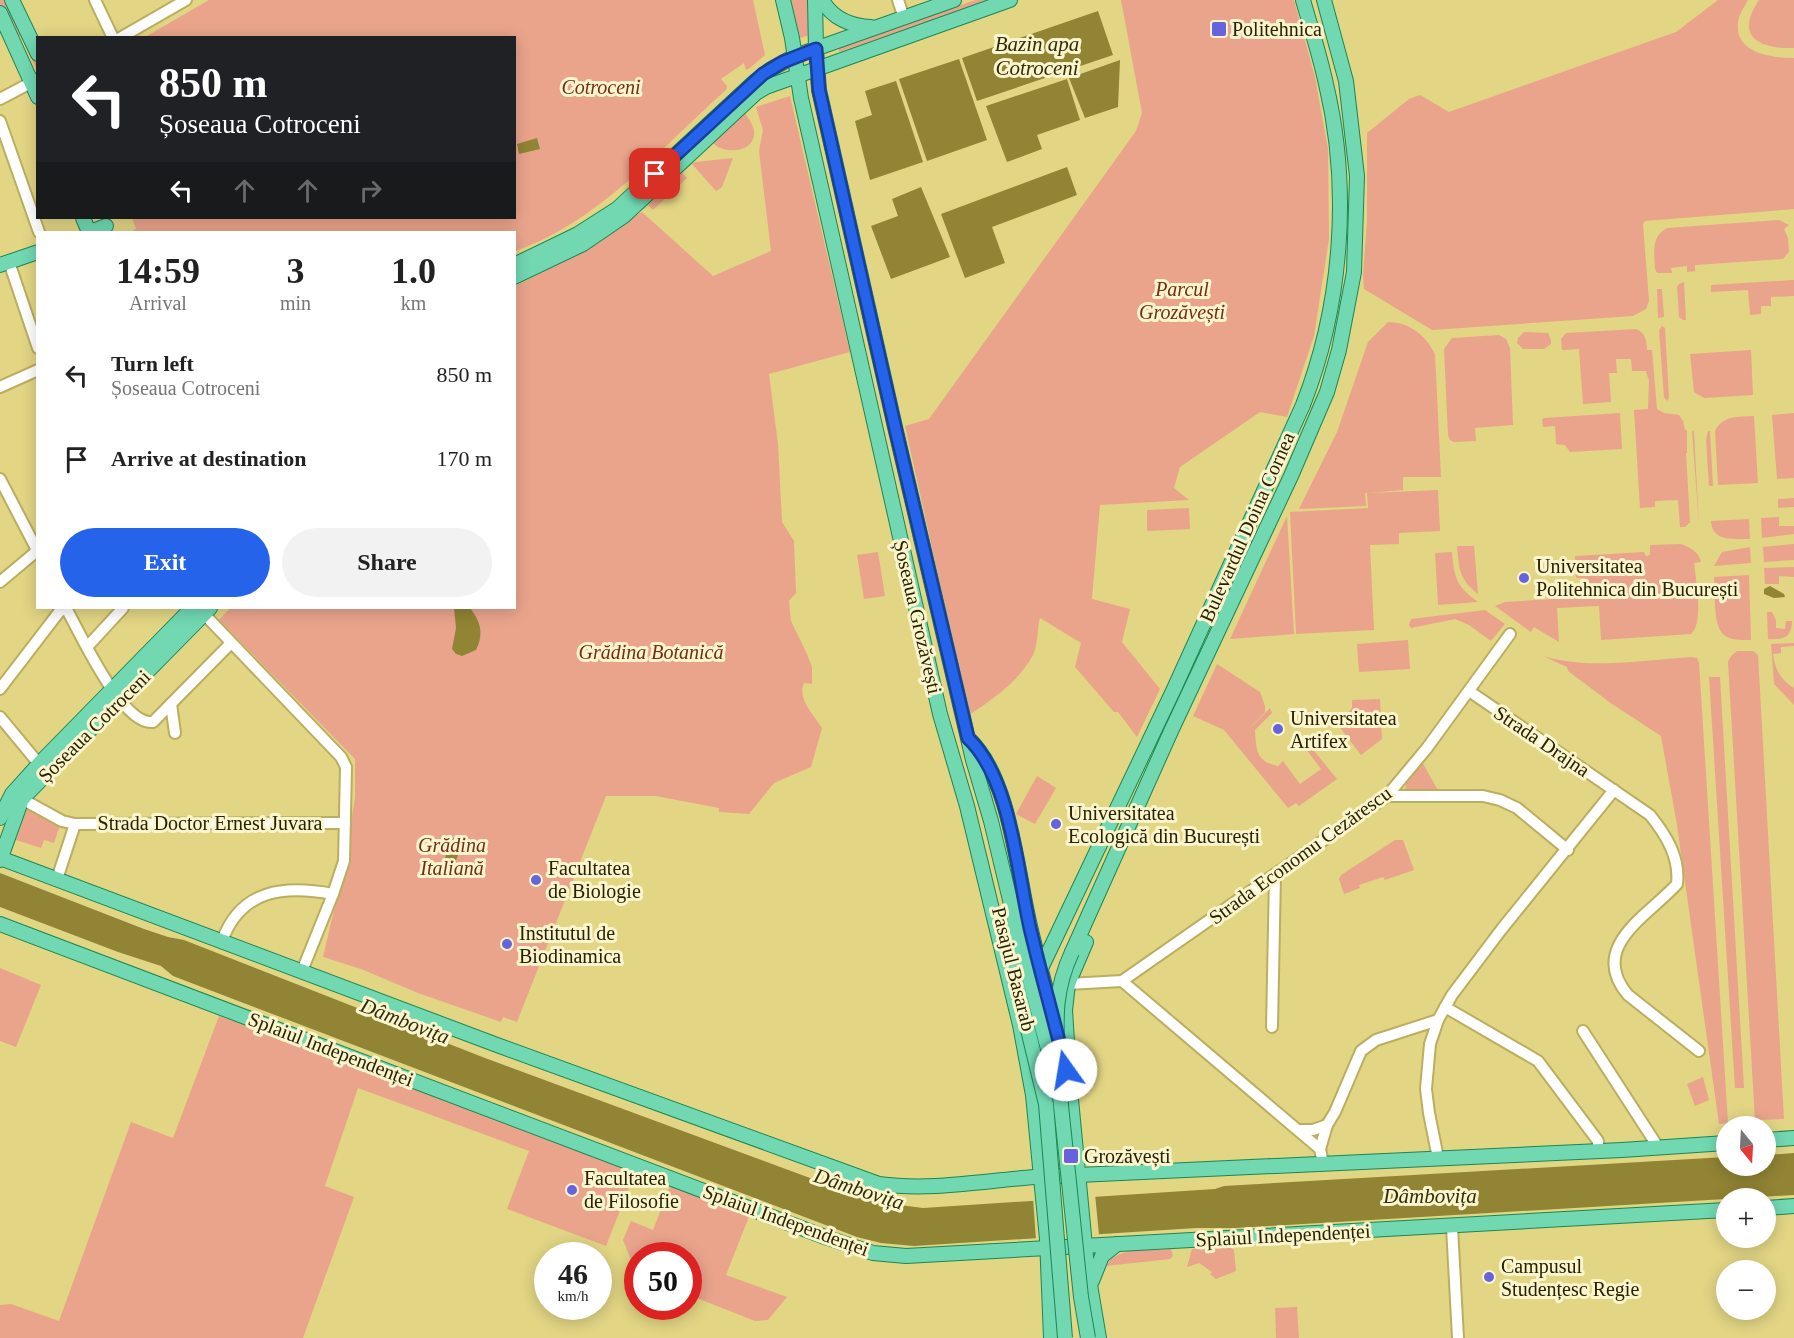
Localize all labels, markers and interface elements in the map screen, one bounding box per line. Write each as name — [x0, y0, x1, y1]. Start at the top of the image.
place label: Politehnica — [1232, 18, 1322, 40]
marker: Politehnica — [1210, 20, 1228, 38]
water label: Bazin apa Cotroceni — [995, 32, 1079, 80]
icon: left — [60, 60, 138, 138]
text: 850 m — [159, 60, 268, 106]
park label: Cotroceni — [561, 76, 641, 98]
text: Șoseaua Cotroceni — [159, 109, 361, 139]
pin — [629, 148, 680, 199]
icon: arrive — [638, 157, 671, 190]
icon: left — [165, 174, 198, 207]
icon: ahead — [228, 174, 261, 207]
icon: ahead — [291, 174, 324, 207]
icon: right — [354, 174, 387, 207]
text: 14:59 — [116, 251, 200, 291]
text: 3 — [287, 251, 305, 291]
text: 1.0 — [391, 251, 436, 291]
park label: Parcul Grozăvești — [1139, 278, 1225, 324]
text: Arrival — [129, 292, 187, 314]
text: min — [280, 292, 311, 314]
text: km — [401, 292, 426, 314]
text: Turn left — [111, 351, 194, 376]
icon: left — [60, 359, 93, 392]
text: 850 m — [436, 362, 492, 387]
text: Șoseaua Cotroceni — [111, 377, 260, 399]
street label: Bulevardul Doina Cornea — [1195, 429, 1299, 625]
icon: arrive — [60, 443, 93, 476]
text: Arrive at destination — [111, 446, 307, 471]
text: 170 m — [436, 446, 492, 471]
button: Exit — [60, 528, 270, 597]
button: Share — [282, 528, 492, 597]
street label: Șoseaua Grozăvești — [889, 538, 946, 697]
place label: Universitatea Politehnica din București — [1536, 555, 1739, 601]
marker: Universitatea Politehnica din București — [1517, 571, 1531, 585]
park label: Grădina Botanică — [579, 641, 724, 663]
street label: Șoseaua Cotroceni — [33, 665, 156, 787]
street label: Strada Drajna — [1489, 701, 1594, 782]
place label: Universitatea Artifex — [1290, 707, 1397, 752]
marker: Universitatea Artifex — [1271, 722, 1285, 736]
street label: Strada Economu Cezărescu — [1205, 781, 1395, 929]
place label: Universitatea Ecologică din București — [1068, 802, 1261, 848]
street label: Strada Doctor Ernest Juvara — [98, 812, 323, 834]
marker: Universitatea Ecologică din București — [1049, 817, 1063, 831]
park label: Grădina Italiană — [418, 834, 486, 879]
place label: Facultatea de Biologie — [548, 857, 641, 903]
marker: Facultatea de Biologie — [529, 873, 543, 887]
street label: Pasajul Basarab — [987, 905, 1040, 1034]
place label: Institutul de Biodinamica — [519, 922, 621, 967]
marker: Institutul de Biodinamica — [500, 937, 514, 951]
water label: Dâmbovița — [356, 993, 453, 1049]
street label: Splaiul Independenței — [245, 1007, 417, 1092]
position arrow — [1034, 1038, 1098, 1102]
north arrow — [1716, 1116, 1776, 1176]
map controls — [1716, 1116, 1776, 1320]
place label: Grozăvești — [1084, 1145, 1171, 1168]
marker: Grozăvești — [1062, 1147, 1080, 1165]
water label: Dâmbovița — [810, 1163, 907, 1215]
place label: Facultatea de Filosofie — [584, 1167, 679, 1212]
street label: Splaiul Independenței — [700, 1180, 872, 1261]
marker: Facultatea de Filosofie — [565, 1183, 579, 1197]
water label: Dâmbovița — [1382, 1184, 1477, 1208]
button: + — [1716, 1188, 1776, 1248]
street label: Splaiul Independenței — [1195, 1219, 1371, 1252]
speed limit sign: 50 — [624, 1242, 702, 1320]
place label: Campusul Studențesc Regie — [1501, 1255, 1639, 1301]
text: 46 — [558, 1257, 588, 1290]
button: − — [1716, 1260, 1776, 1320]
marker: Campusul Studențesc Regie — [1482, 1270, 1496, 1284]
text: km/h — [558, 1288, 588, 1304]

